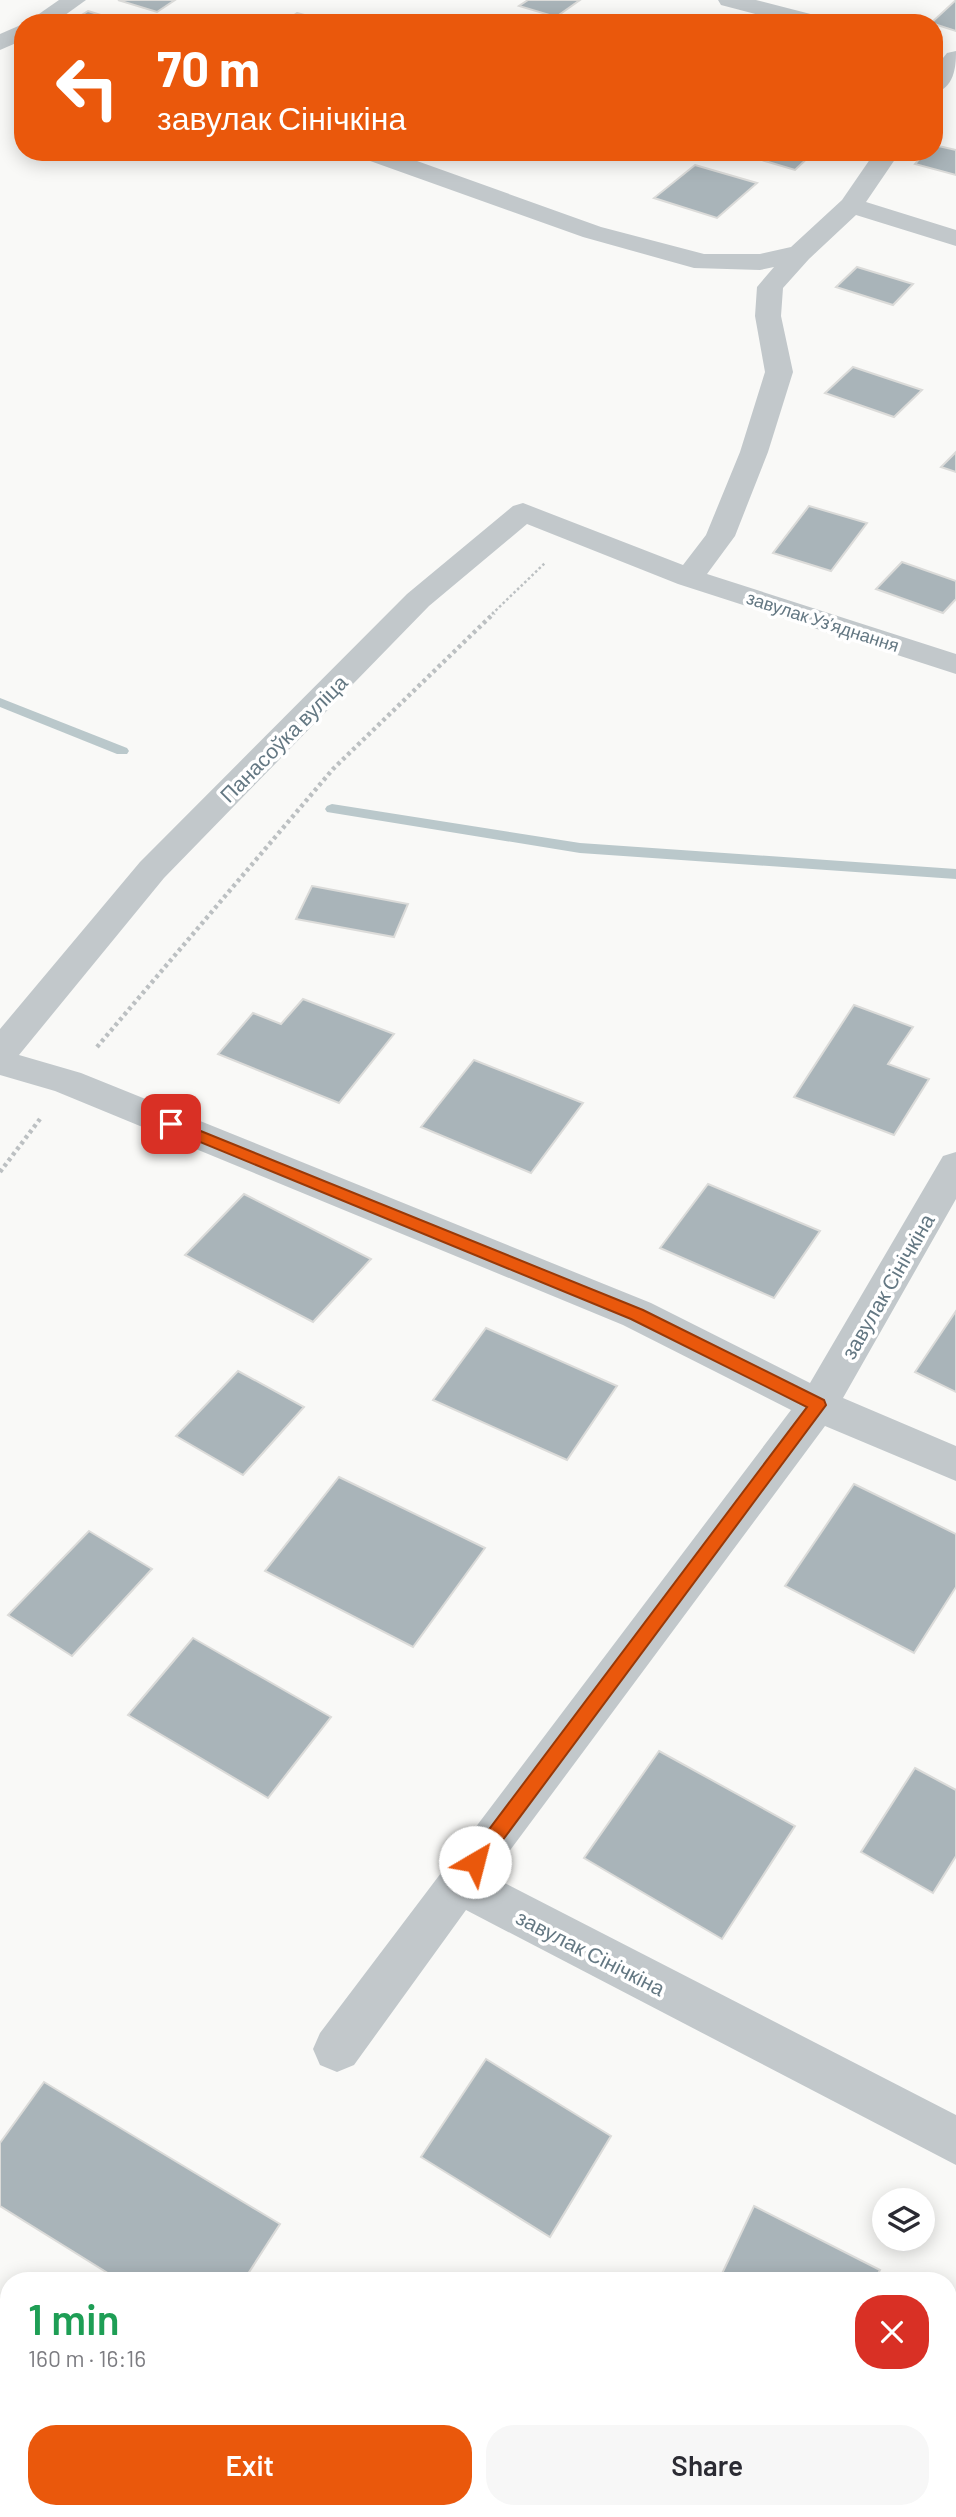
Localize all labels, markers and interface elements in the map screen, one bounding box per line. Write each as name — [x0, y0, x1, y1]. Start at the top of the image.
text: 70 m — [157, 38, 260, 97]
icon: left — [42, 42, 133, 133]
text: завулак Сінічкіна — [157, 98, 406, 136]
street label: завулак Узʼяднання — [744, 586, 902, 656]
street label: Панасоўка вуліца — [214, 669, 352, 807]
pin — [141, 1094, 201, 1154]
icon: arrive — [152, 1105, 190, 1143]
street label: завулак Сінічкіна — [835, 1209, 939, 1363]
position arrow — [438, 1825, 512, 1899]
street label: завулак Сінічкіна — [512, 1904, 670, 2000]
map controls — [872, 2188, 935, 2251]
button: layers — [872, 2188, 935, 2251]
text: 1 min — [28, 2293, 120, 2343]
button: close — [855, 2295, 929, 2369]
text: 160 m · 16:16 — [28, 2344, 146, 2372]
button: Exit — [28, 2425, 472, 2505]
button: Share — [486, 2425, 929, 2505]

